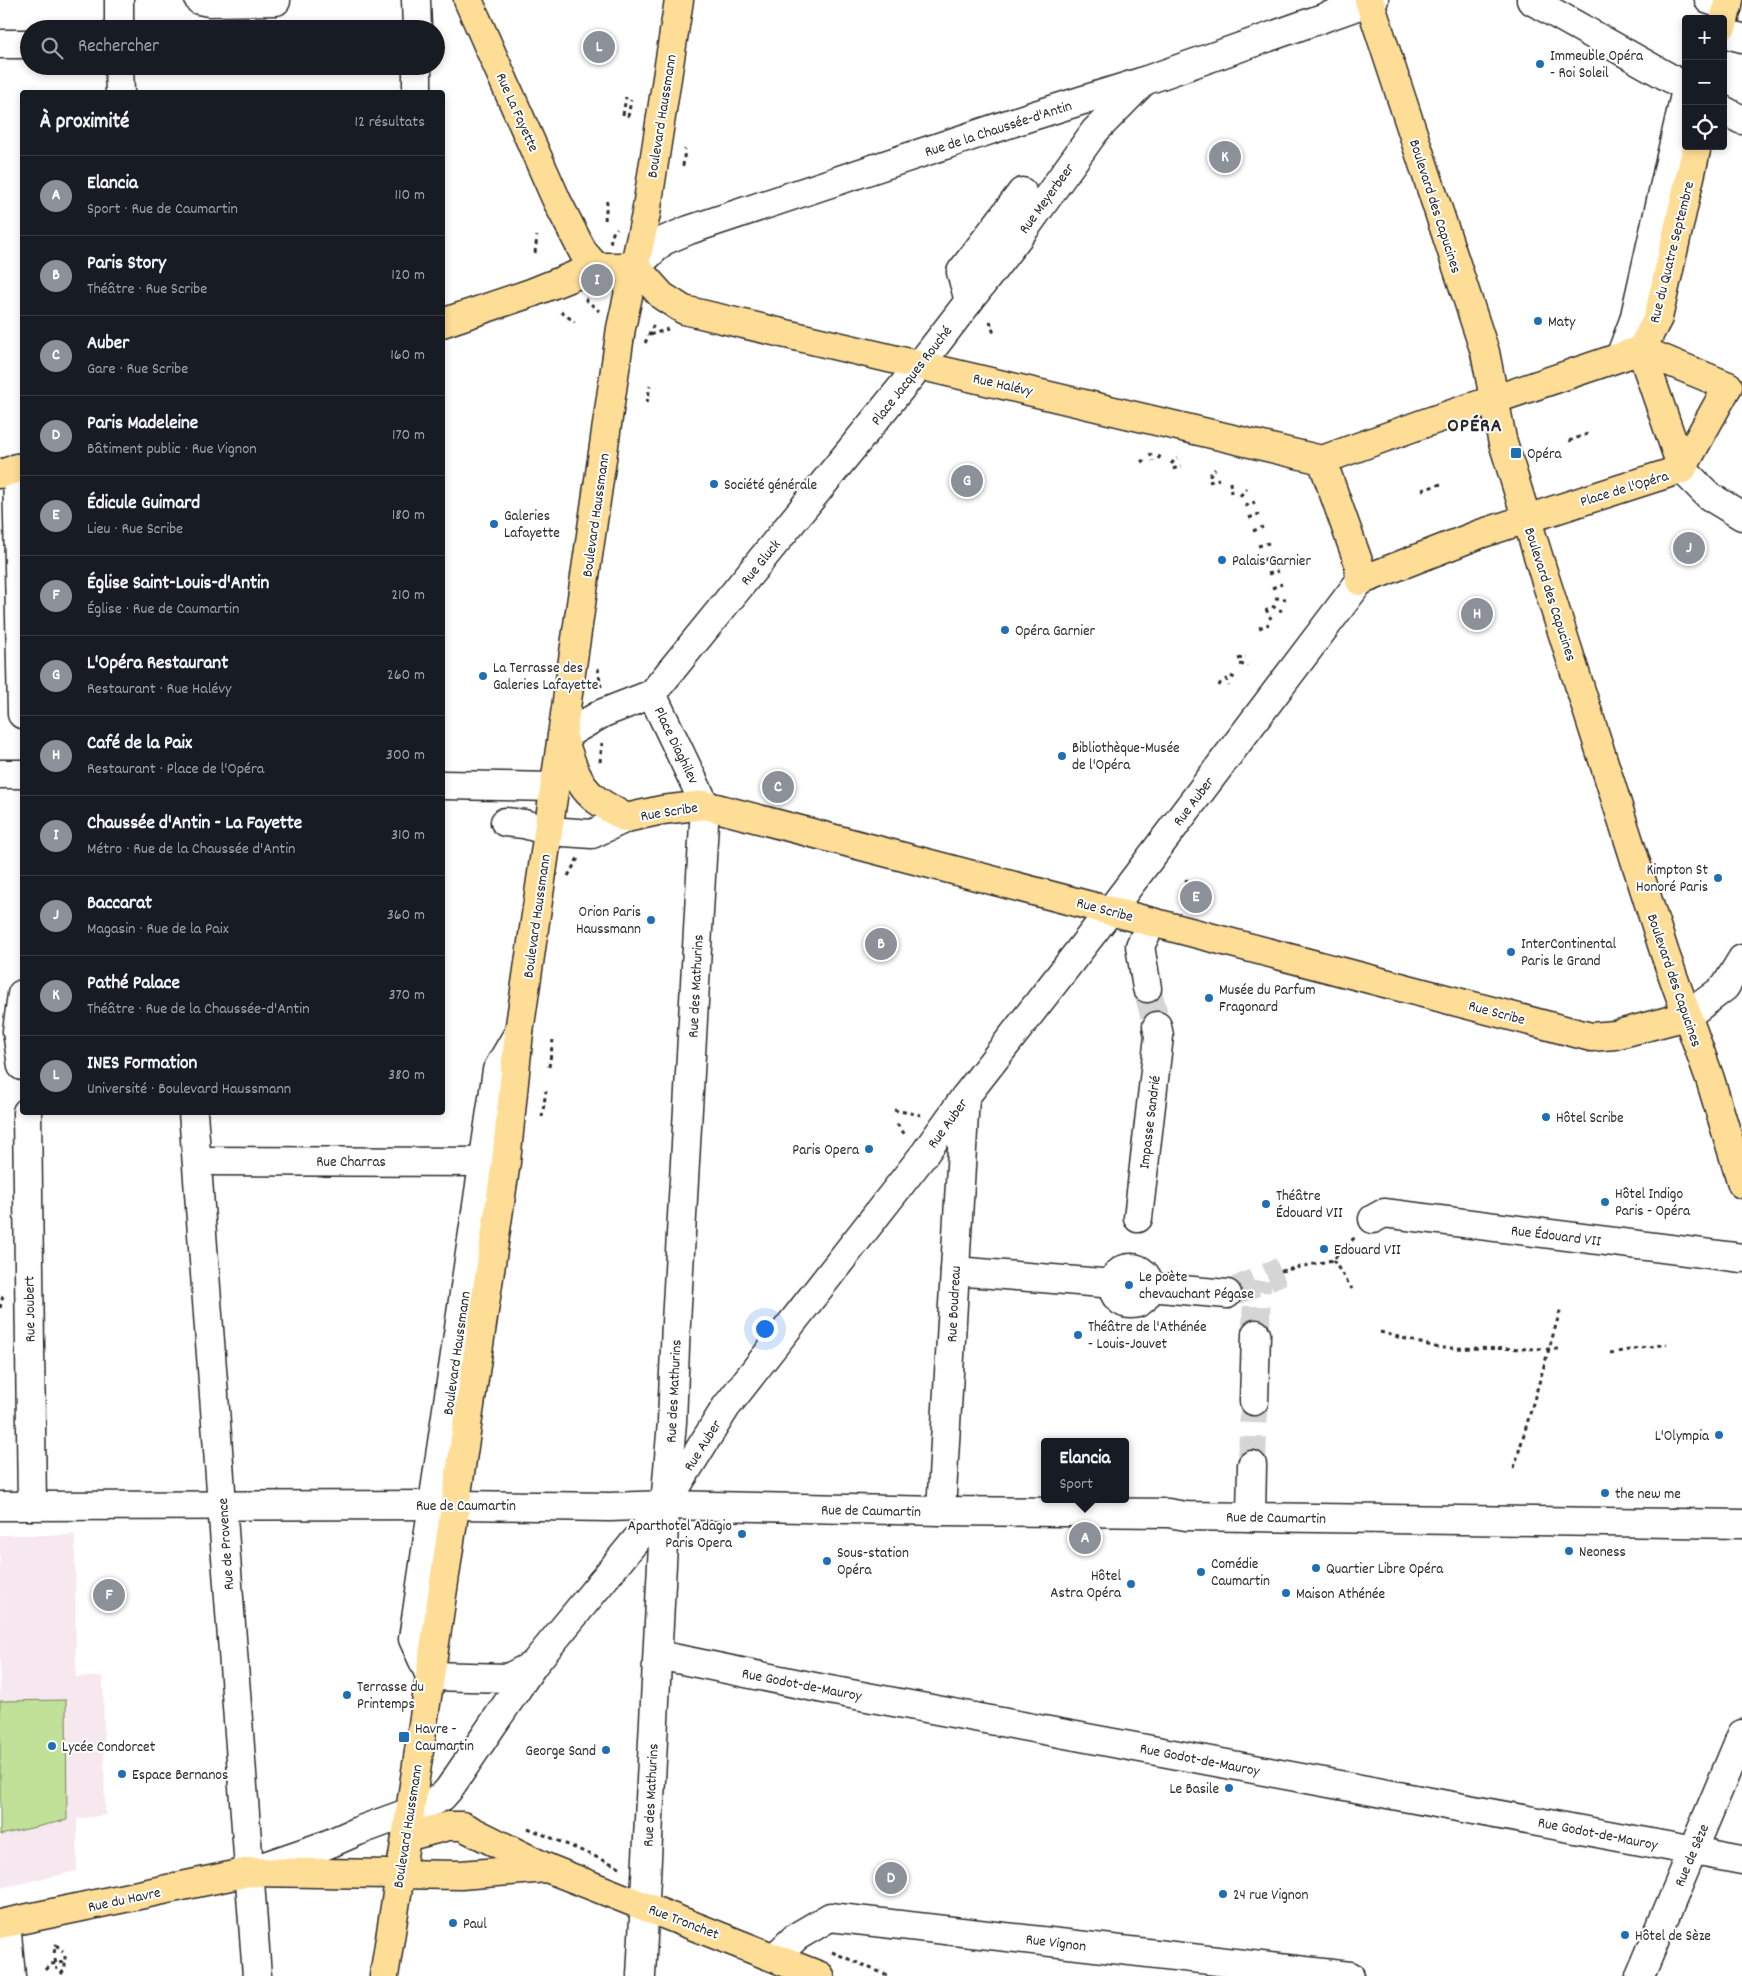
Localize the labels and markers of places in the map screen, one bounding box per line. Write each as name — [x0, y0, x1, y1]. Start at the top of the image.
pin: L — [583, 28, 615, 66]
place label: Immeuble Opéra - Roi Soleil — [1550, 46, 1644, 85]
marker: Immeuble Opéra - Roi Soleil — [1534, 58, 1546, 70]
pin: K — [1209, 138, 1241, 176]
pin: I — [581, 261, 613, 299]
place label: Maty — [1548, 312, 1576, 334]
marker: Maty — [1532, 315, 1544, 327]
place label: Opéra — [1527, 444, 1563, 466]
marker: Opéra — [1509, 446, 1523, 460]
pin: G — [951, 462, 983, 500]
place label: Société générale — [724, 475, 818, 497]
marker: Société générale — [708, 478, 720, 490]
place label: Galeries Lafayette — [504, 506, 560, 545]
marker: Galeries Lafayette — [488, 518, 500, 530]
pin: J — [1673, 529, 1705, 567]
place label: Palais Garnier — [1232, 551, 1311, 573]
marker: Palais Garnier — [1216, 554, 1228, 566]
pin: H — [1461, 595, 1493, 633]
place label: Opéra Garnier — [1015, 621, 1095, 643]
marker: Opéra Garnier — [999, 624, 1011, 636]
place label: La Terrasse des Galeries Lafayette — [493, 658, 599, 697]
marker: La Terrasse des Galeries Lafayette — [477, 670, 489, 682]
place label: Bibliothèque-Musée de l'Opéra — [1072, 738, 1180, 777]
marker: Bibliothèque-Musée de l'Opéra — [1056, 750, 1068, 762]
pin: C — [762, 768, 794, 806]
place label: Kimpton St Honoré Paris — [1636, 860, 1708, 899]
marker: Kimpton St Honoré Paris — [1712, 872, 1724, 884]
pin: E — [1180, 878, 1212, 916]
place label: Orion Paris Haussmann — [576, 902, 641, 941]
marker: Orion Paris Haussmann — [645, 914, 657, 926]
pin: B — [865, 925, 897, 963]
place label: InterContinental Paris le Grand — [1521, 934, 1617, 973]
marker: InterContinental Paris le Grand — [1505, 946, 1517, 958]
place label: Musée du Parfum Fragonard — [1219, 980, 1315, 1019]
marker: Musée du Parfum Fragonard — [1203, 992, 1215, 1004]
place label: Hôtel Scribe — [1556, 1108, 1624, 1130]
marker: Hôtel Scribe — [1540, 1111, 1552, 1123]
place label: Paris Opera — [792, 1140, 860, 1162]
marker: Paris Opera — [863, 1143, 875, 1155]
place label: Hôtel Indigo Paris - Opéra — [1615, 1184, 1691, 1223]
place label: Théâtre Édouard VII — [1276, 1186, 1343, 1225]
marker: Hôtel Indigo Paris - Opéra — [1599, 1196, 1611, 1208]
marker: Théâtre Édouard VII — [1260, 1198, 1272, 1210]
place label: Edouard VII — [1334, 1240, 1401, 1262]
marker: Edouard VII — [1318, 1243, 1330, 1255]
place label: Le poète chevauchant Pégase — [1139, 1267, 1254, 1306]
marker: Le poète chevauchant Pégase — [1123, 1279, 1135, 1291]
place label: Théâtre de l'Athénée - Louis-Jouvet — [1088, 1317, 1207, 1356]
marker: Théâtre de l'Athénée - Louis-Jouvet — [1072, 1329, 1084, 1341]
place label: L'Olympia — [1655, 1426, 1710, 1448]
marker: L'Olympia — [1713, 1429, 1725, 1441]
place label: the new me — [1615, 1484, 1681, 1506]
marker: the new me — [1599, 1487, 1611, 1499]
place label: Aparthotel Adagio Paris Opera — [628, 1516, 733, 1555]
pin: A — [1069, 1519, 1101, 1557]
marker: Aparthotel Adagio Paris Opera — [736, 1528, 748, 1540]
place label: Neoness — [1579, 1542, 1626, 1564]
place label: Sous-station Opéra — [837, 1543, 909, 1582]
marker: Neoness — [1563, 1545, 1575, 1557]
place label: Comédie Caumartin — [1211, 1554, 1270, 1593]
marker: Sous-station Opéra — [821, 1555, 833, 1567]
place label: Quartier Libre Opéra — [1326, 1559, 1444, 1581]
marker: Quartier Libre Opéra — [1310, 1562, 1322, 1574]
place label: Hôtel Astra Opéra — [1050, 1566, 1122, 1605]
marker: Comédie Caumartin — [1195, 1566, 1207, 1578]
pin: F — [93, 1576, 125, 1614]
marker: Hôtel Astra Opéra — [1125, 1578, 1137, 1590]
place label: Maison Athénée — [1296, 1584, 1385, 1606]
marker: Maison Athénée — [1280, 1587, 1292, 1599]
place label: Terrasse du Printemps — [357, 1677, 424, 1716]
marker: Terrasse du Printemps — [341, 1689, 353, 1701]
place label: Havre - Caumartin — [415, 1719, 474, 1758]
marker: Havre - Caumartin — [397, 1730, 411, 1744]
place label: Lycée Condorcet — [62, 1737, 156, 1759]
marker: Lycée Condorcet — [46, 1740, 58, 1752]
place label: George Sand — [525, 1741, 596, 1763]
marker: George Sand — [600, 1744, 612, 1756]
place label: Espace Bernanos — [132, 1765, 228, 1787]
marker: Espace Bernanos — [116, 1768, 128, 1780]
place label: Le Basile — [1169, 1779, 1219, 1801]
marker: Le Basile — [1223, 1782, 1235, 1794]
pin: D — [875, 1859, 907, 1897]
place label: 24 rue Vignon — [1233, 1885, 1308, 1907]
marker: 24 rue Vignon — [1217, 1888, 1229, 1900]
place label: Paul — [463, 1914, 487, 1936]
marker: Paul — [447, 1917, 459, 1929]
place label: Hôtel de Sèze — [1635, 1926, 1711, 1948]
marker: Hôtel de Sèze — [1619, 1929, 1631, 1941]

